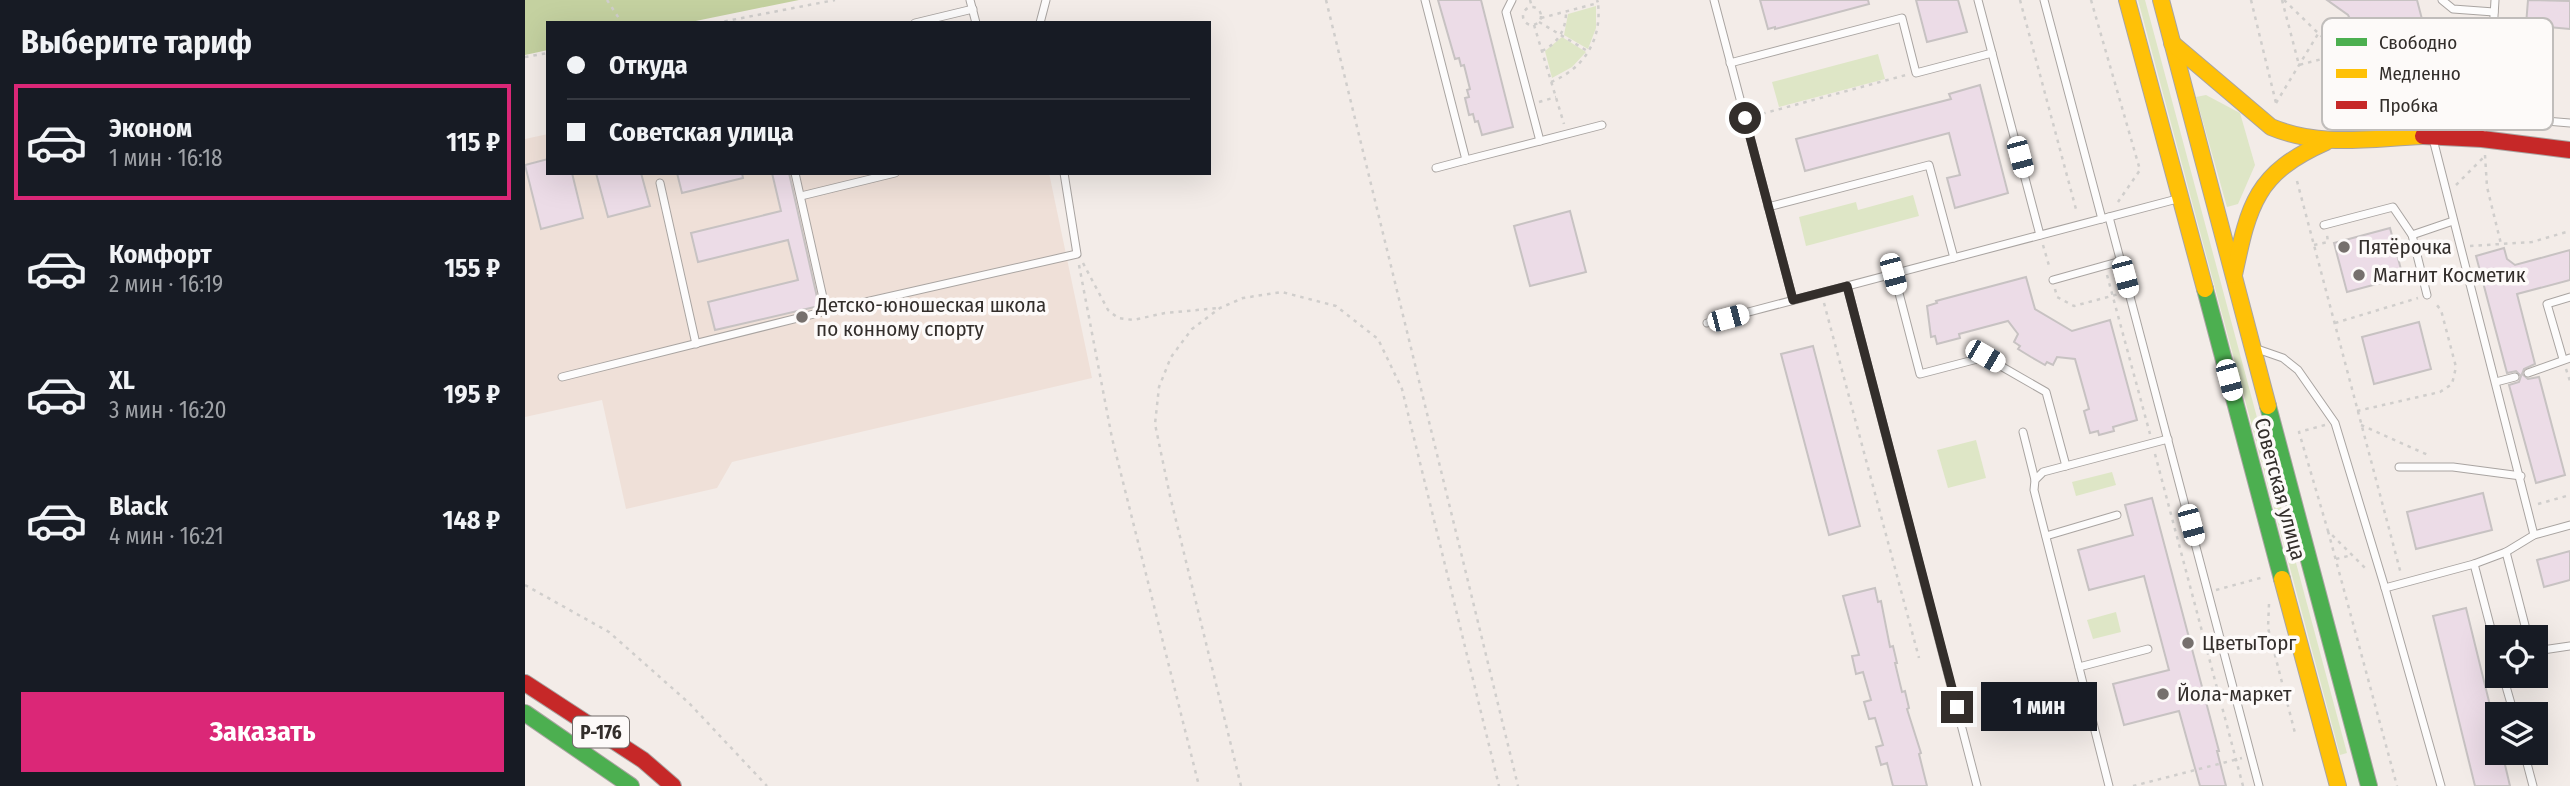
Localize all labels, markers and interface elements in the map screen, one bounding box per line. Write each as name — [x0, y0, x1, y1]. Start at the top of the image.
legend — [2322, 18, 2553, 130]
text: Выберите тариф — [21, 23, 252, 61]
text: Свободно — [2379, 31, 2457, 54]
text: Откуда — [609, 50, 688, 81]
text: Медленно — [2379, 62, 2461, 85]
text: Пробка — [2379, 94, 2438, 117]
route start — [1729, 102, 1761, 134]
icon: car — [25, 111, 88, 174]
text: Эконом — [109, 113, 192, 144]
text: Советская улица — [609, 117, 794, 148]
text: 115 ₽ — [446, 127, 500, 158]
car — [2005, 134, 2036, 180]
text: 1 мин · 16:18 — [109, 144, 222, 172]
place label: Пятёрочка — [2358, 234, 2452, 260]
icon: car — [25, 237, 88, 300]
text: Комфорт — [109, 239, 212, 270]
marker: Пятёрочка — [2336, 239, 2352, 255]
car — [1878, 251, 1909, 297]
text: 155 ₽ — [444, 253, 500, 284]
car — [2110, 254, 2141, 300]
place label: Магнит Косметик — [2373, 262, 2526, 288]
marker: Магнит Косметик — [2351, 267, 2367, 283]
text: 2 мин · 16:19 — [109, 270, 223, 298]
place label: Детско-юношеская школа по конному спорту — [815, 292, 1046, 342]
car — [1705, 302, 1752, 334]
marker: Детско-юношеская школа по конному спорту — [794, 309, 810, 325]
car — [1962, 336, 2009, 376]
car — [2214, 357, 2245, 403]
icon: car — [25, 363, 88, 426]
text: XL — [109, 365, 135, 396]
text: 195 ₽ — [443, 379, 500, 410]
text: 3 мин · 16:20 — [109, 396, 226, 424]
street label: Советская улица — [2248, 415, 2312, 563]
icon: car — [25, 489, 88, 552]
text: Black — [109, 491, 168, 522]
car — [2176, 502, 2207, 548]
text: 148 ₽ — [442, 505, 500, 536]
text: 4 мин · 16:21 — [109, 522, 224, 550]
map controls — [2485, 625, 2548, 765]
button: locate — [2485, 625, 2548, 688]
place label: ЦветыТорг — [2202, 630, 2297, 656]
marker: ЦветыТорг — [2180, 635, 2196, 651]
place label: Йола-маркет — [2177, 681, 2292, 707]
callout: 1 мин — [1981, 682, 2097, 732]
marker: Йола-маркет — [2155, 686, 2171, 702]
route end — [1941, 691, 1973, 723]
button: Заказать — [21, 692, 504, 772]
text: 1 мин — [2012, 692, 2066, 720]
button: layers — [2485, 702, 2548, 765]
road number: Р-176 — [573, 716, 629, 748]

